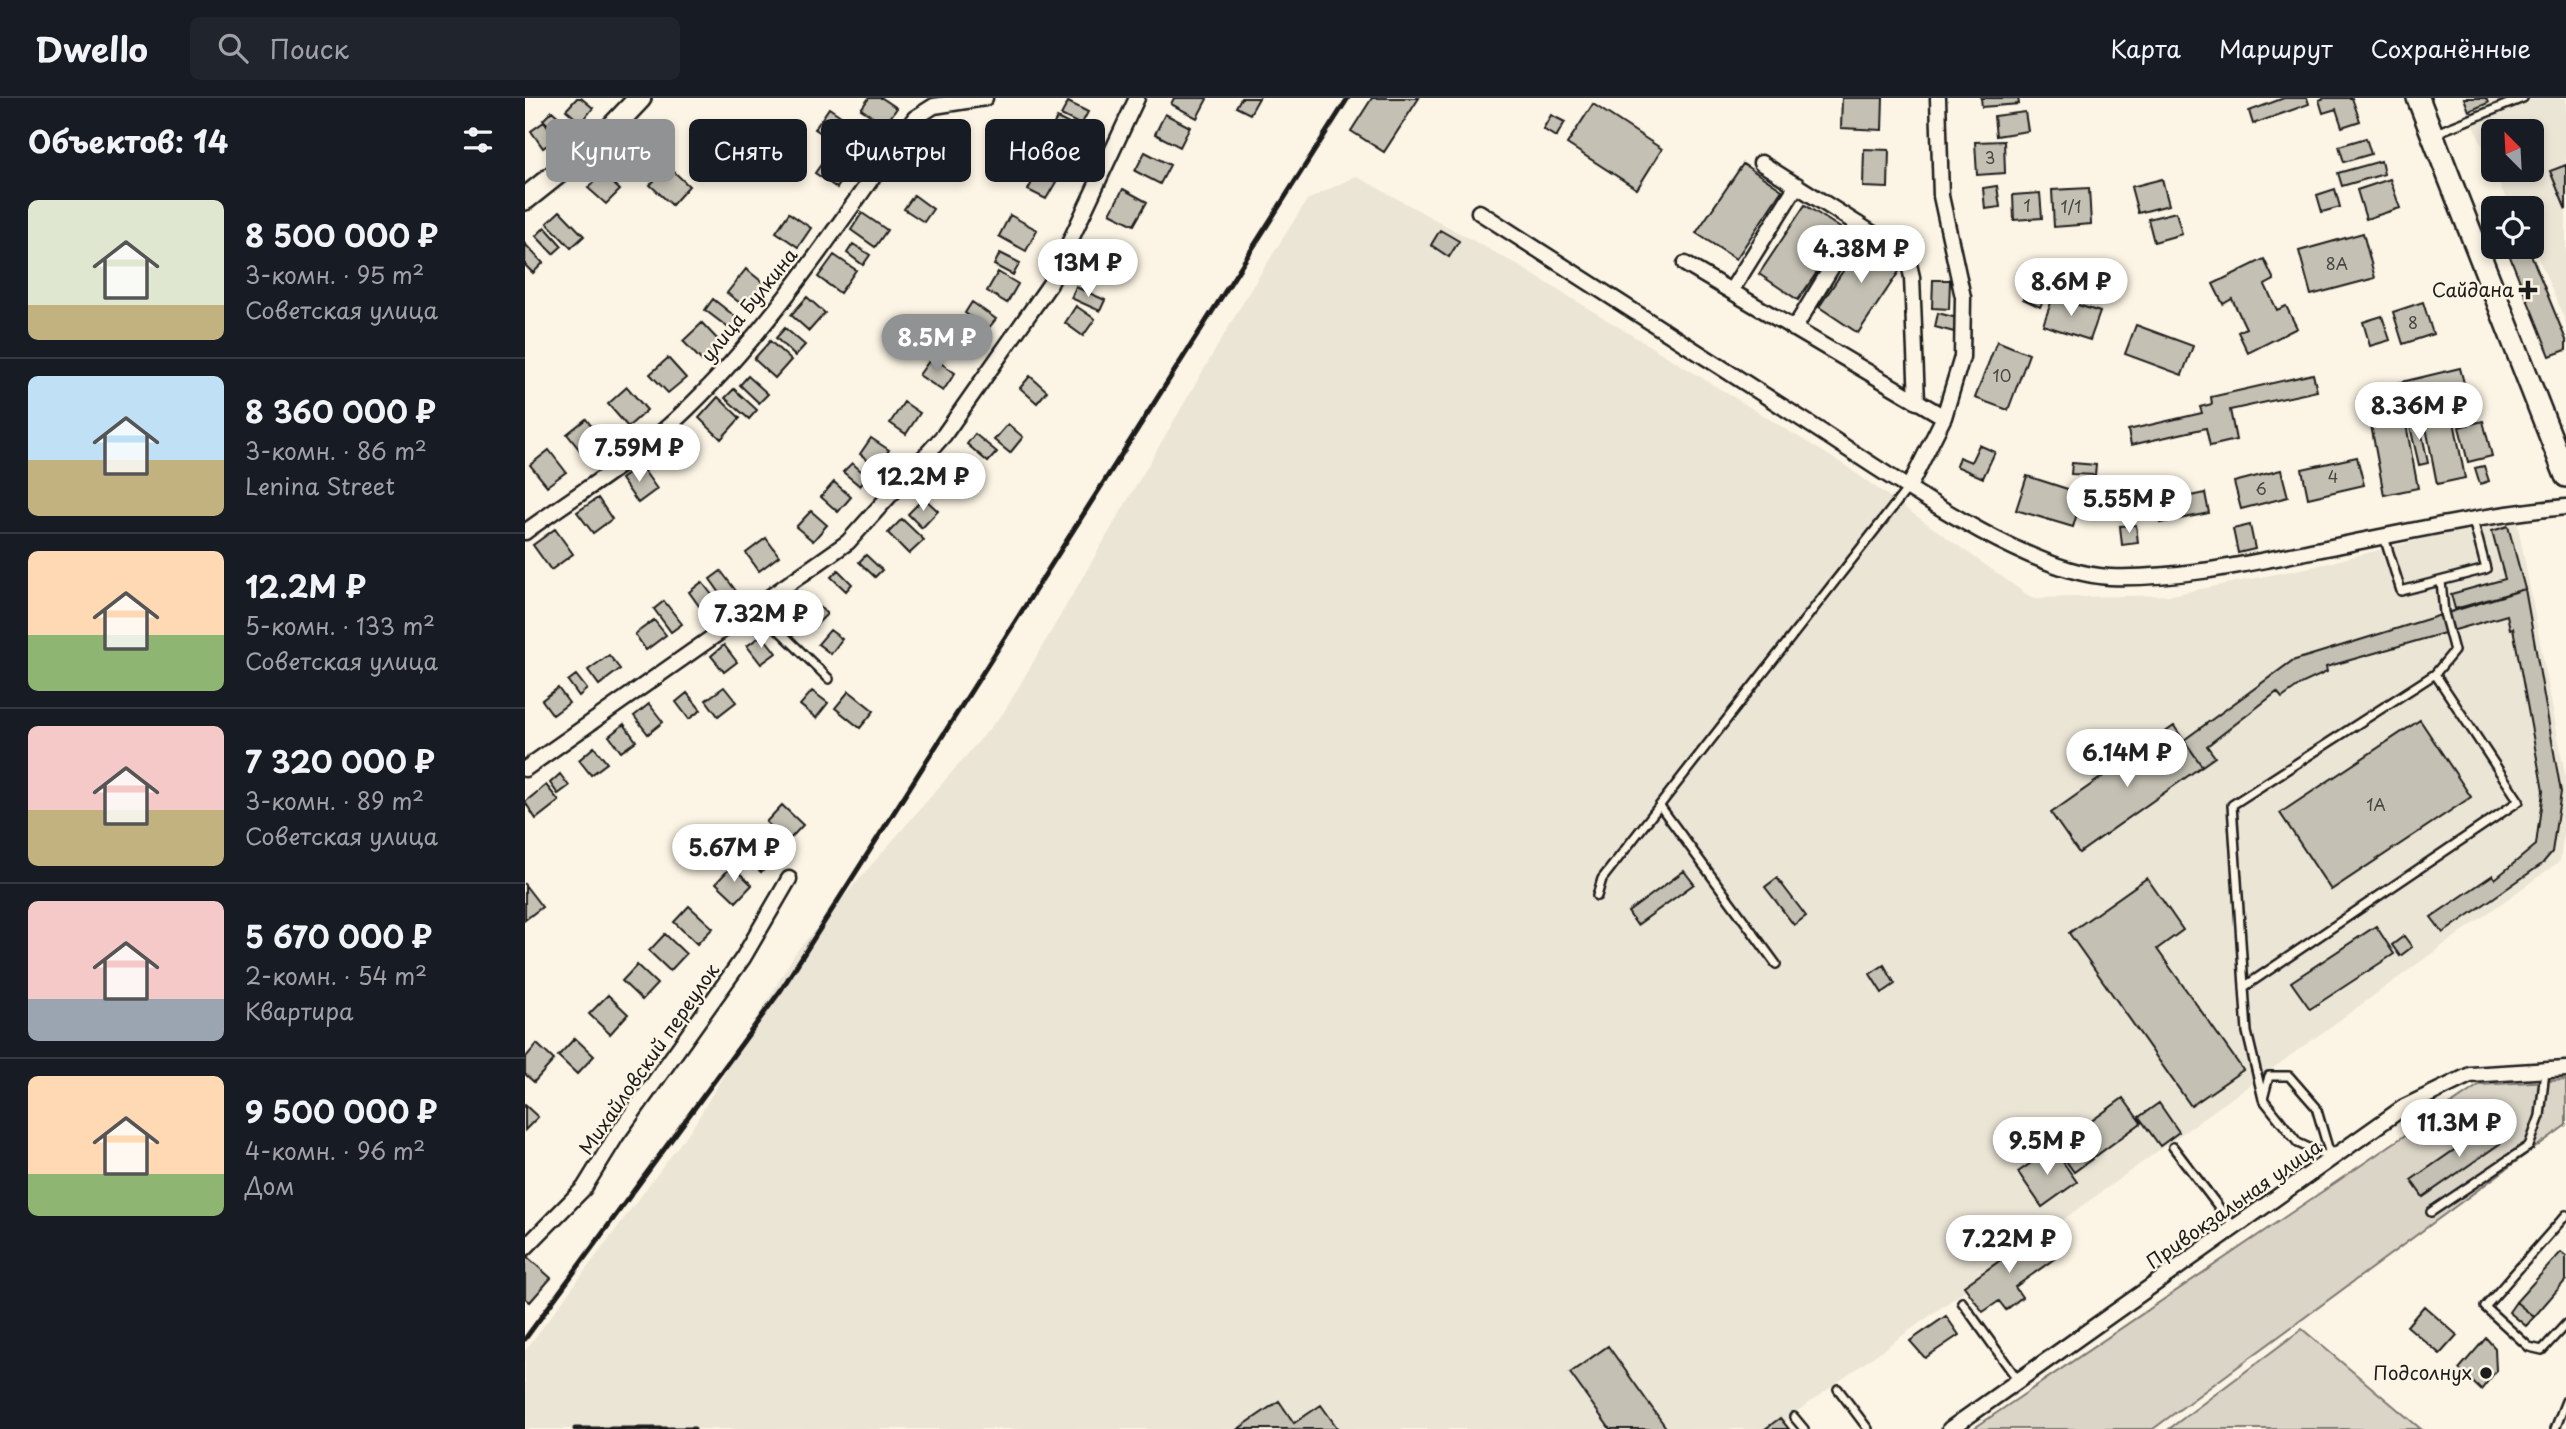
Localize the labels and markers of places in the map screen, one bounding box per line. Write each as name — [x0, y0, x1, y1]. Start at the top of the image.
pin: 4.38M ₽ — [1796, 226, 1926, 285]
pin: 13M ₽ — [1039, 240, 1137, 299]
pin: 8.6M ₽ — [2014, 258, 2128, 318]
place label: Сайдана — [2432, 275, 2514, 303]
marker: Сайдана — [2520, 282, 2536, 298]
pin: 8.5M ₽ — [880, 314, 994, 374]
pin: 8.36M ₽ — [2354, 382, 2484, 442]
pin: 7.59M ₽ — [574, 424, 704, 484]
pin: 12.2M ₽ — [858, 454, 988, 513]
pin: 5.55M ₽ — [2064, 476, 2194, 535]
pin: 7.32M ₽ — [696, 590, 826, 650]
pin: 6.14M ₽ — [2062, 730, 2192, 789]
pin: 5.67M ₽ — [669, 824, 799, 884]
pin: 11.3M ₽ — [2394, 1100, 2524, 1159]
pin: 9.5M ₽ — [1990, 1118, 2104, 1177]
pin: 7.22M ₽ — [1944, 1216, 2074, 1275]
place label: Подсолнух — [2373, 1358, 2472, 1386]
marker: Подсолнух — [2478, 1365, 2494, 1381]

